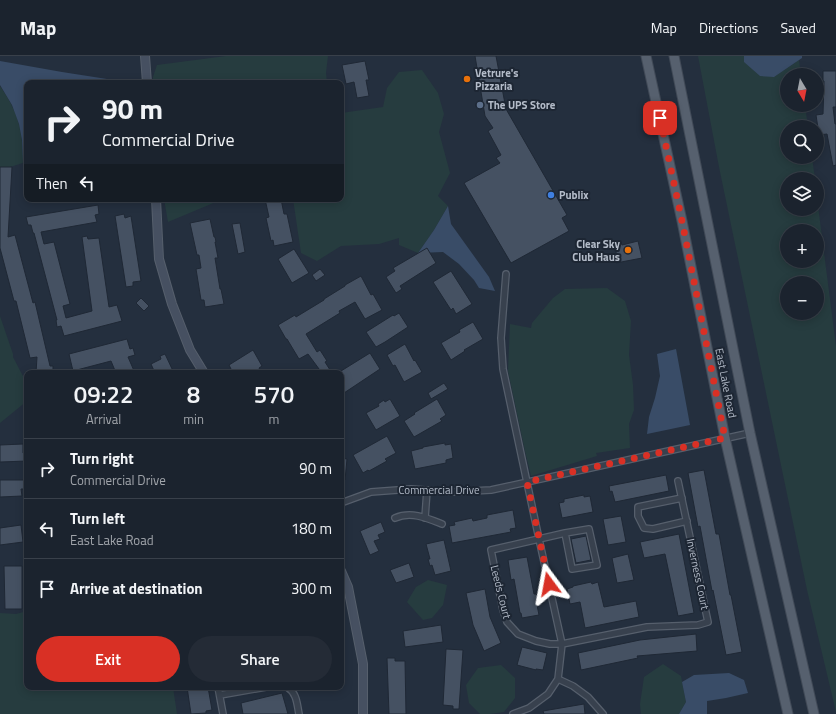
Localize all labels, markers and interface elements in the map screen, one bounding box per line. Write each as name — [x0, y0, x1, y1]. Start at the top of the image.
text: Map — [20, 13, 56, 42]
text: Map — [651, 17, 677, 38]
text: Directions — [699, 17, 758, 38]
text: Saved — [780, 17, 816, 38]
place label: Vetrure's Pizzaria — [475, 65, 519, 94]
north arrow — [780, 68, 824, 112]
map controls — [780, 68, 824, 320]
marker: Vetrure's Pizzaria — [462, 74, 472, 84]
text: 90 m — [102, 87, 163, 130]
icon: right — [36, 96, 88, 148]
place label: The UPS Store — [488, 97, 556, 113]
marker: The UPS Store — [475, 100, 485, 110]
pin — [643, 101, 677, 135]
icon: arrive — [649, 107, 671, 129]
button: search — [780, 120, 824, 164]
text: Commercial Drive — [102, 126, 235, 153]
text: Then — [36, 172, 68, 195]
icon: left — [76, 172, 98, 194]
button: layers — [780, 172, 824, 216]
place label: Publix — [559, 187, 589, 203]
marker: Publix — [546, 190, 556, 200]
button: + — [780, 224, 824, 268]
place label: Clear Sky Club Haus — [572, 236, 620, 265]
marker: Clear Sky Club Haus — [623, 245, 633, 255]
button: − — [780, 276, 824, 320]
street label: East Lake Road — [711, 347, 741, 419]
text: 09:22 — [74, 376, 133, 412]
text: 8 — [187, 376, 200, 412]
text: 570 — [254, 376, 294, 412]
text: Arrival — [86, 409, 121, 429]
text: min — [183, 409, 204, 429]
text: m — [269, 409, 279, 429]
text: Turn right — [70, 447, 134, 470]
text: 90 m — [299, 457, 332, 480]
icon: right — [36, 458, 58, 480]
text: Commercial Drive — [70, 470, 166, 490]
street label: Commercial Drive — [398, 482, 480, 498]
text: Turn left — [70, 507, 125, 530]
text: 180 m — [291, 517, 332, 540]
icon: left — [36, 518, 58, 540]
text: East Lake Road — [70, 530, 154, 550]
street label: Inverness Court — [683, 537, 713, 611]
street label: Leeds Court — [487, 563, 515, 621]
position arrow — [528, 563, 570, 605]
text: Arrive at destination — [70, 577, 203, 600]
text: 300 m — [291, 577, 332, 600]
icon: arrive — [36, 578, 58, 600]
button: Exit — [36, 636, 180, 682]
button: Share — [188, 636, 332, 682]

